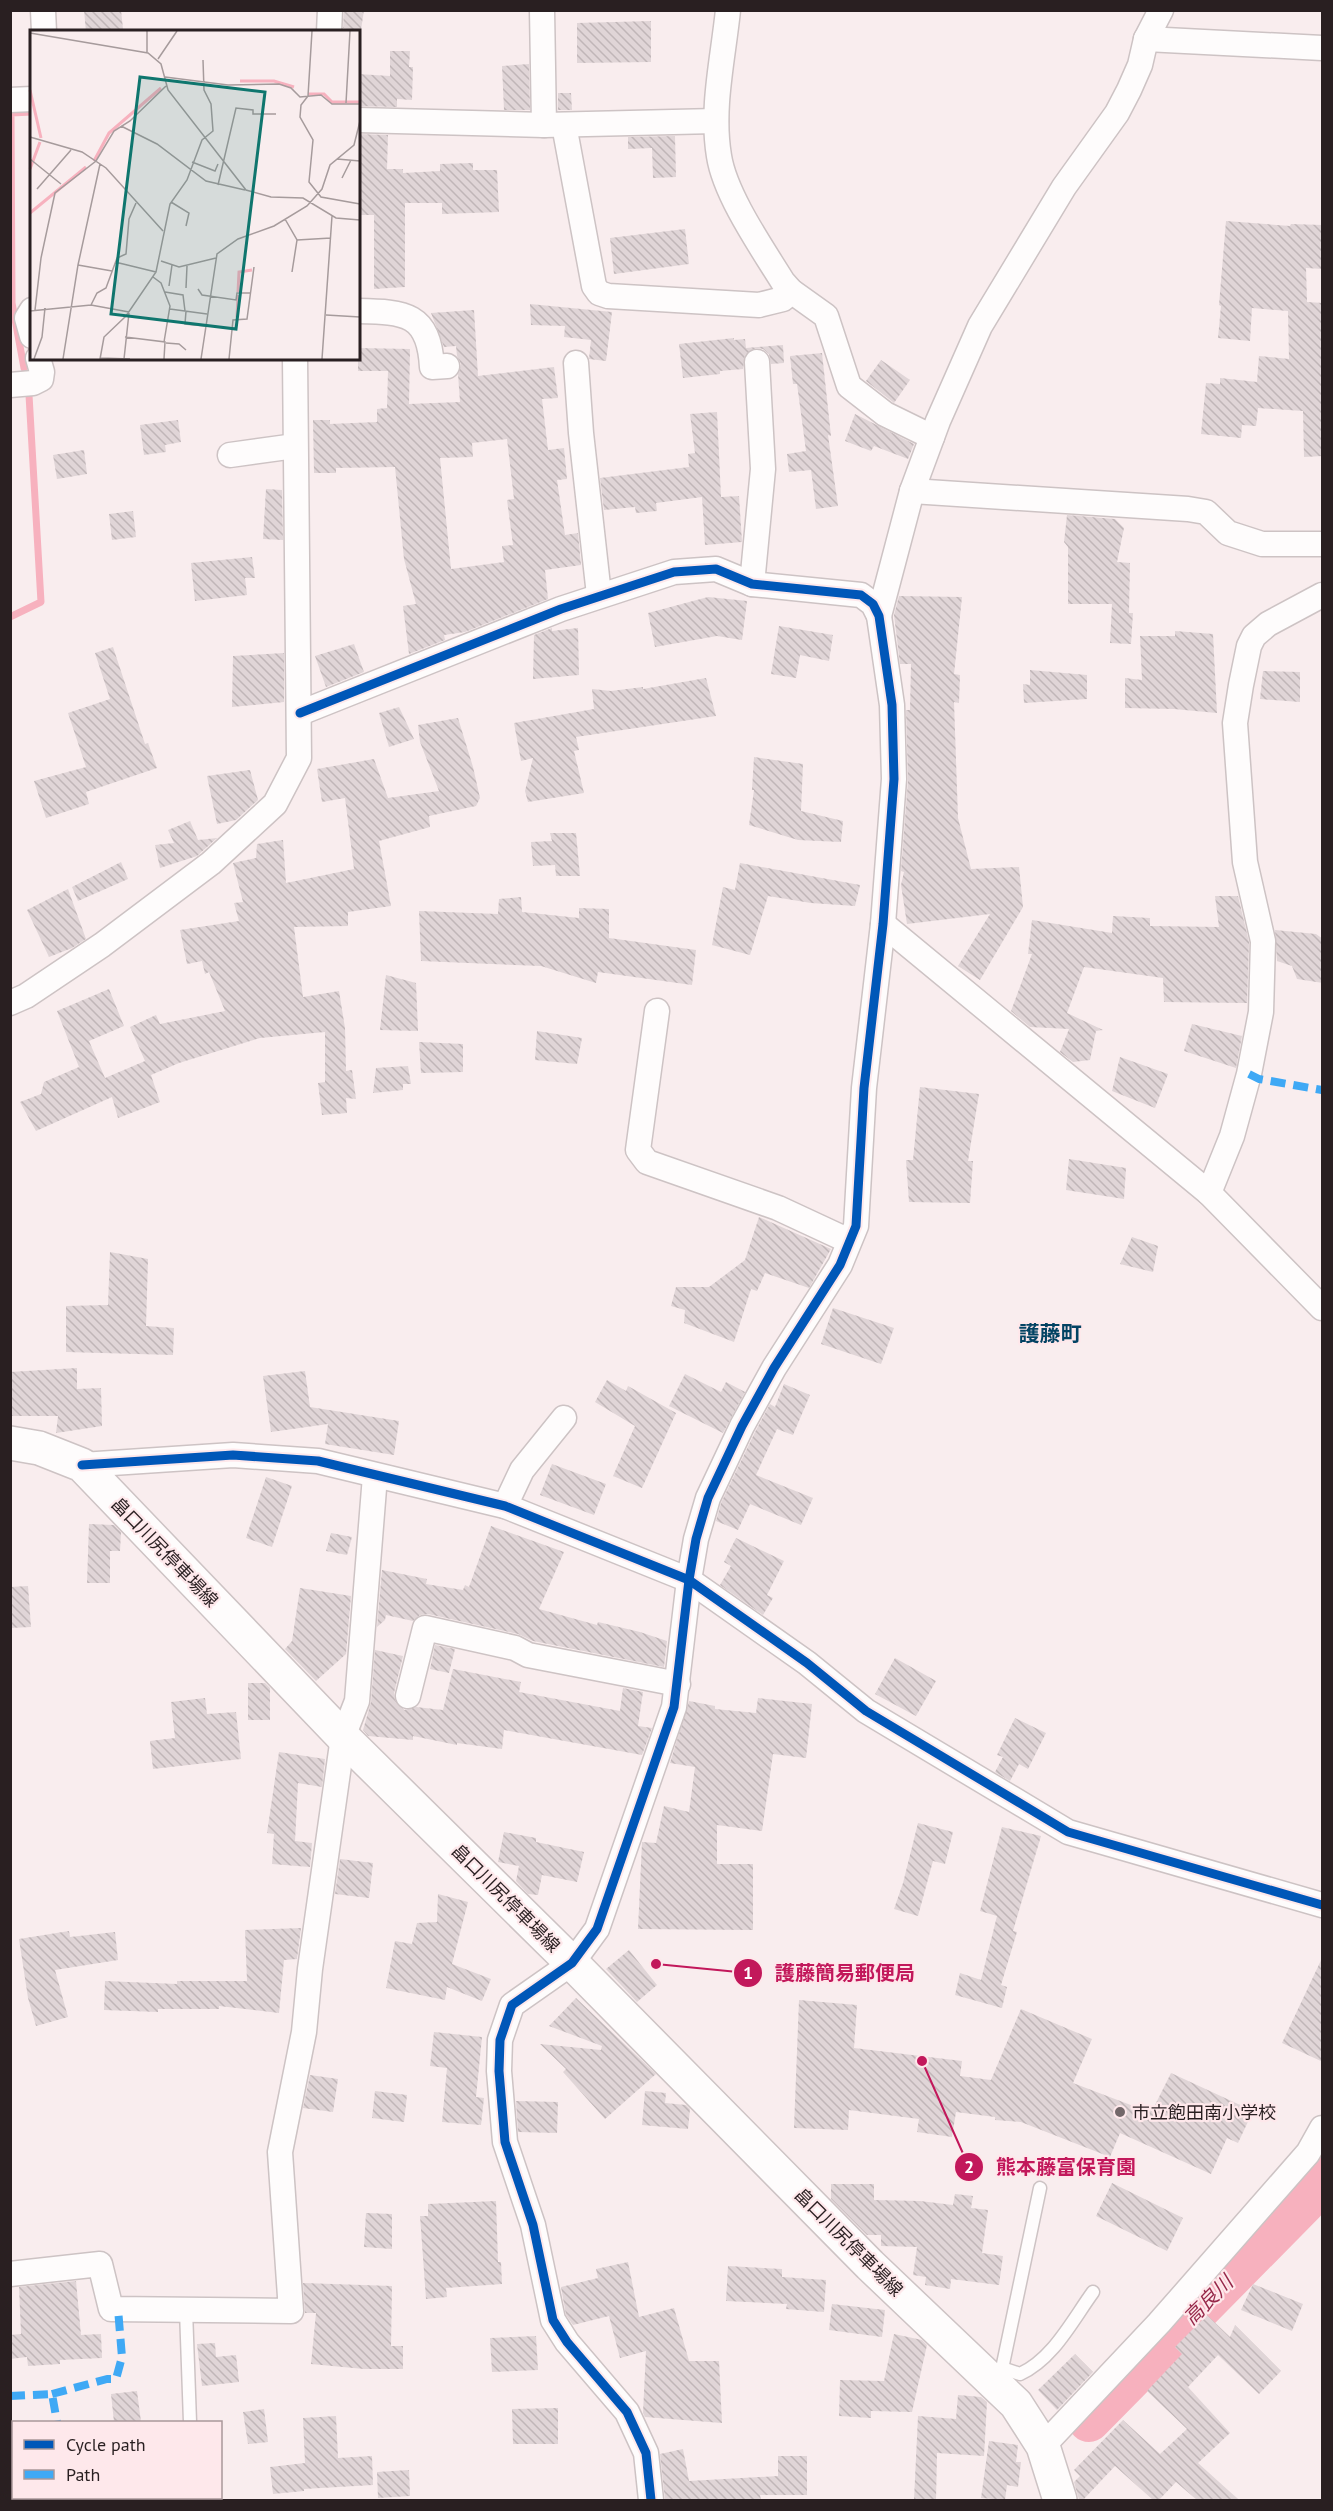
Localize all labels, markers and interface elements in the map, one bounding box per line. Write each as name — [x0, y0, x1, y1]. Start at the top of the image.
inset map — [30, 30, 360, 360]
district label: 護藤町 — [1019, 1320, 1082, 1347]
street label: 畠口川尻停車場線 — [107, 1492, 223, 1612]
street label: 畠口川尻停車場線 — [447, 1839, 565, 1957]
callout: 護藤簡易郵便局 — [733, 1954, 927, 1992]
text: 護藤簡易郵便局 — [775, 1960, 915, 1986]
text: 1 — [743, 1961, 753, 1984]
place label: 市立飽田南小学校 — [1132, 2101, 1276, 2124]
marker: 市立飽田南小学校 — [1113, 2105, 1127, 2119]
callout: 熊本藤富保育園 — [954, 2148, 1148, 2186]
text: 熊本藤富保育園 — [996, 2154, 1136, 2180]
text: 2 — [964, 2155, 974, 2178]
street label: 畠口川尻停車場線 — [790, 2183, 908, 2301]
water label: 高良川 — [1178, 2268, 1240, 2330]
legend — [12, 2421, 222, 2499]
text: Cycle path — [66, 2433, 146, 2456]
text: Path — [66, 2463, 100, 2486]

